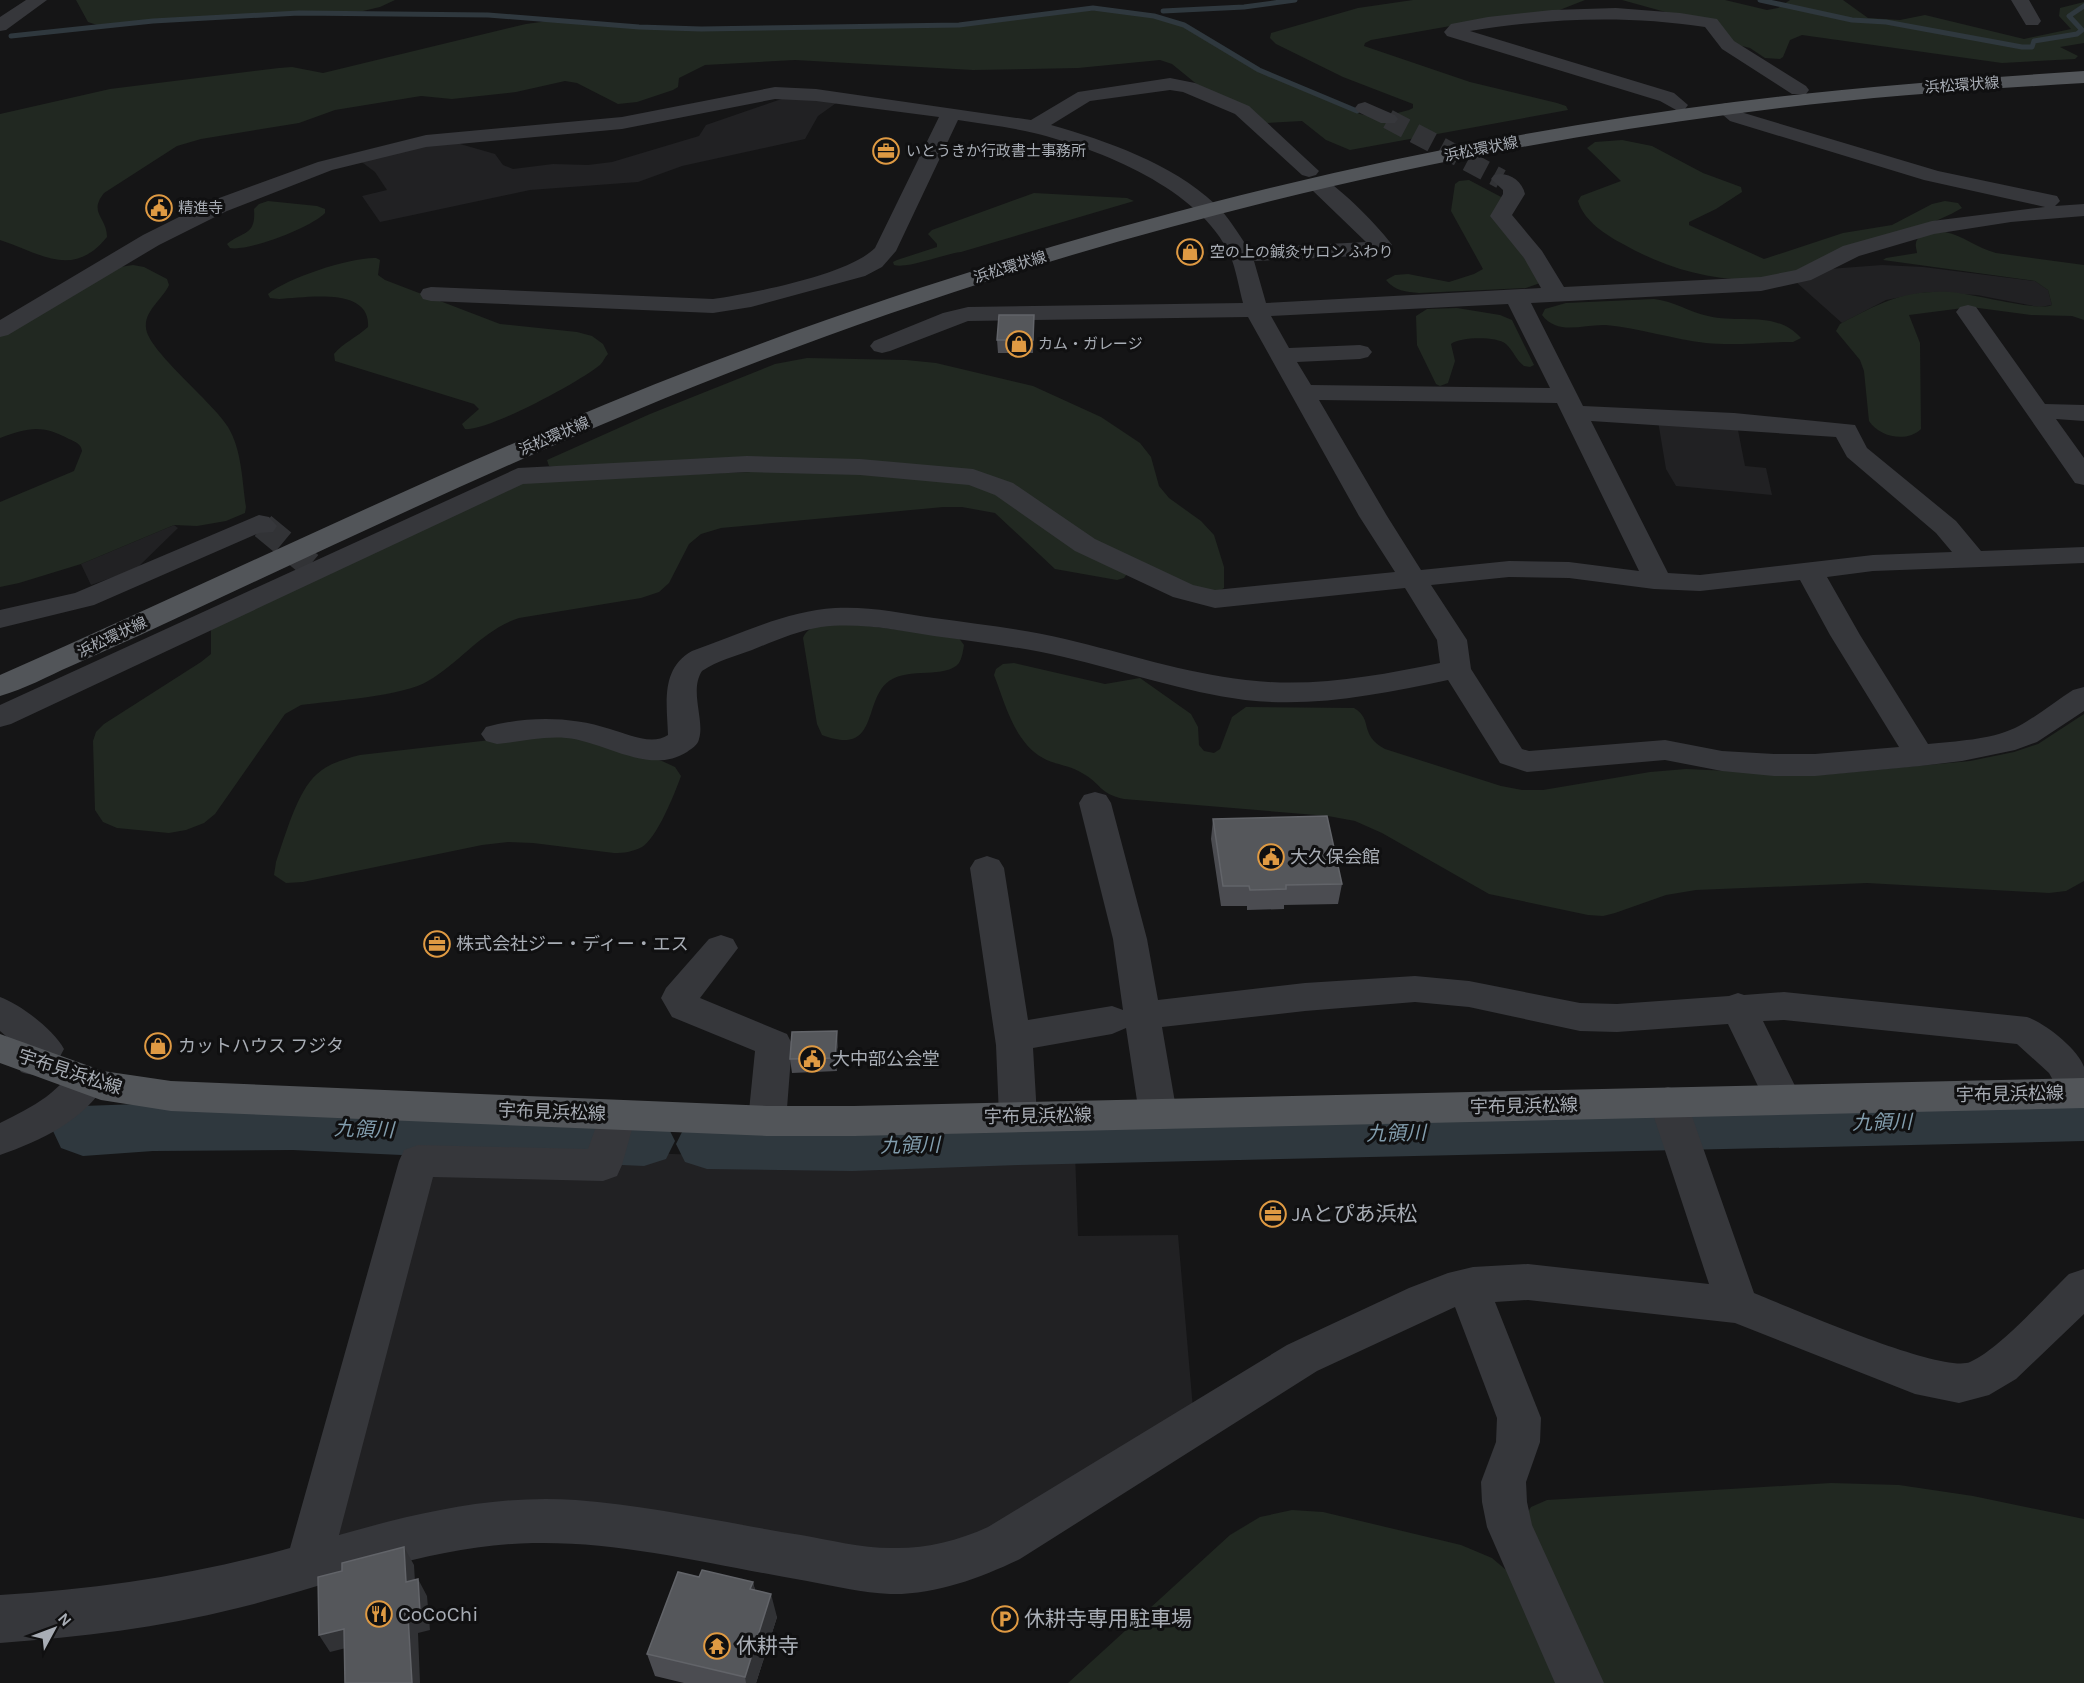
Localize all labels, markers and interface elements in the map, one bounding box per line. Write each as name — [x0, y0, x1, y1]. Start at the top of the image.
street label: 浜松環状線 — [1924, 73, 2000, 97]
street label: 浜松環状線 — [1442, 133, 1520, 165]
office icon: いとうきか行政書士事務所 — [871, 136, 901, 166]
place label: いとうきか行政書士事務所 — [906, 142, 1086, 160]
public building icon: 精進寺 — [144, 193, 174, 223]
place label: 精進寺 — [178, 199, 223, 217]
shop icon: 空の上の鍼灸サロン ふわり — [1175, 237, 1205, 267]
place label: 空の上の鍼灸サロン ふわり — [1210, 243, 1394, 261]
street label: 浜松環状線 — [971, 247, 1049, 287]
shop icon: カム・ガレージ — [1004, 329, 1034, 359]
place label: カム・ガレージ — [1038, 335, 1143, 353]
street label: 浜松環状線 — [516, 413, 592, 459]
street label: 浜松環状線 — [74, 613, 150, 661]
public building icon: 大久保会館 — [1256, 842, 1286, 872]
place label: 大久保会館 — [1290, 846, 1380, 868]
office icon: 株式会社ジー・ディー・エス — [422, 929, 452, 959]
place label: 株式会社ジー・ディー・エス — [456, 933, 689, 955]
shop icon: カットハウス フジタ — [143, 1031, 173, 1061]
place label: カットハウス フジタ — [178, 1035, 344, 1057]
public building icon: 大中部公会堂 — [797, 1044, 827, 1074]
street label: 宇布見浜松線 — [15, 1045, 125, 1099]
place label: 大中部公会堂 — [832, 1048, 940, 1070]
street label: 宇布見浜松線 — [1956, 1082, 2064, 1106]
street label: 宇布見浜松線 — [1470, 1094, 1578, 1118]
street label: 宇布見浜松線 — [498, 1099, 606, 1125]
street label: 宇布見浜松線 — [984, 1104, 1092, 1128]
water label: 九領川 — [1852, 1110, 1914, 1135]
water label: 九領川 — [334, 1117, 396, 1142]
water label: 九領川 — [1366, 1121, 1428, 1146]
water label: 九領川 — [880, 1133, 942, 1158]
office icon: JAとぴあ浜松 — [1258, 1199, 1288, 1229]
place label: JAとぴあ浜松 — [1292, 1202, 1418, 1226]
north arrow — [24, 1599, 84, 1659]
restaurant icon: CoCoChi — [364, 1599, 394, 1629]
place label: CoCoChi — [398, 1602, 479, 1626]
parking icon: 休耕寺専用駐車場 — [990, 1604, 1020, 1634]
place label: 休耕寺専用駐車場 — [1024, 1607, 1192, 1631]
text: N — [54, 1609, 76, 1630]
temple icon: 休耕寺 — [702, 1631, 732, 1661]
place label: 休耕寺 — [736, 1634, 799, 1658]

